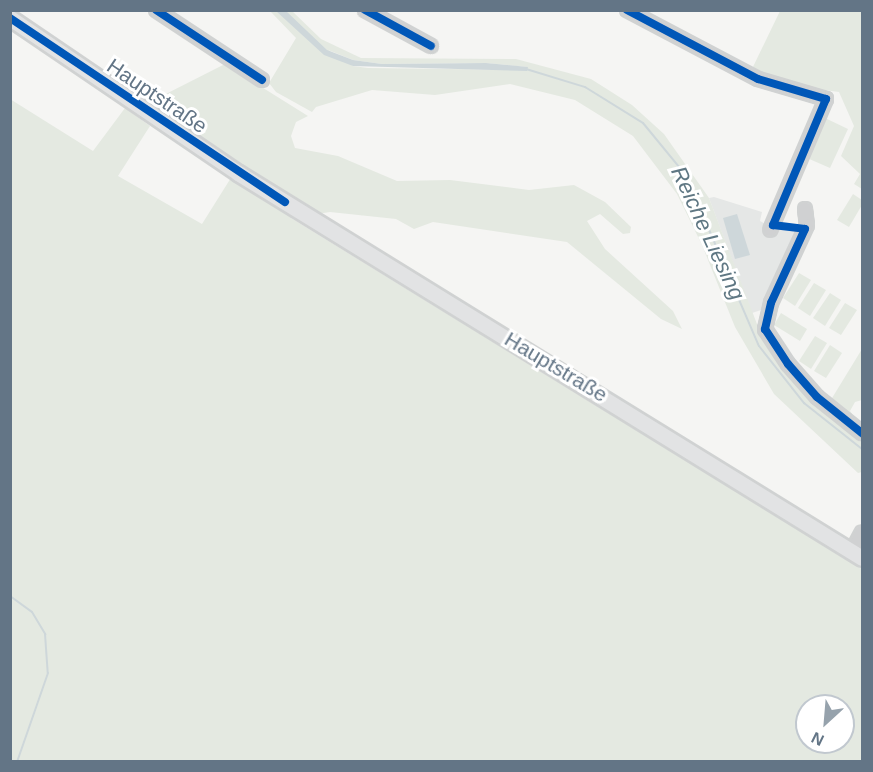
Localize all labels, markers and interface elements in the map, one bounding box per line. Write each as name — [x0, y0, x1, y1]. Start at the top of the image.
street label: Hauptstraße — [102, 53, 212, 139]
water label: Reiche Liesing — [666, 162, 750, 304]
street label: Hauptstraße — [500, 326, 612, 408]
north arrow — [795, 694, 855, 754]
text: N — [809, 729, 827, 749]

